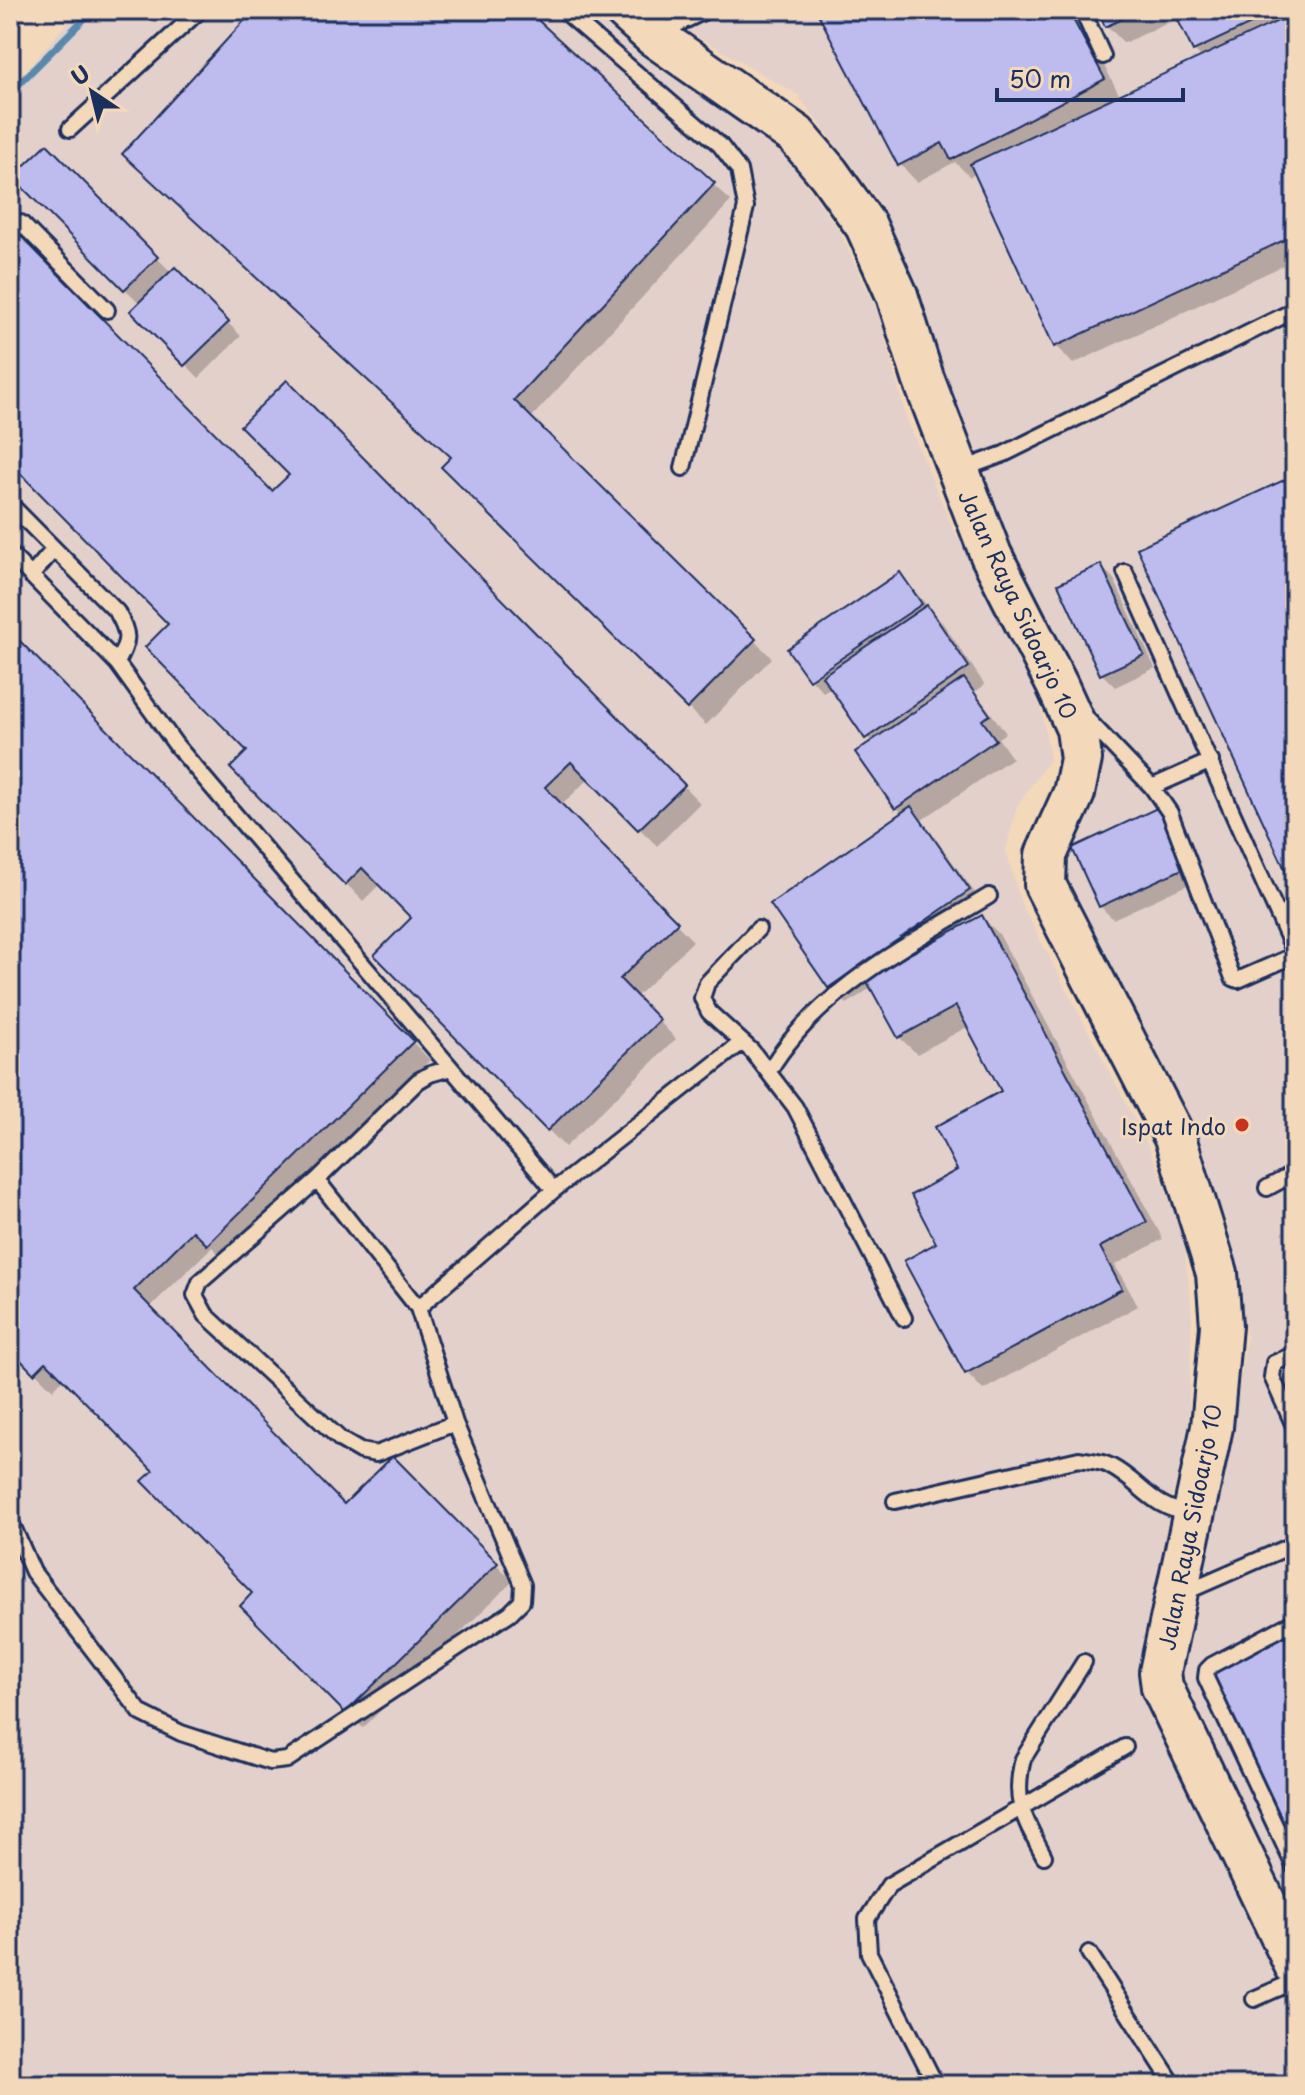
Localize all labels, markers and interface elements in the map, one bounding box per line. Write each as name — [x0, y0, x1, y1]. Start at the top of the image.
north arrow — [52, 52, 132, 132]
scale bar — [997, 52, 1183, 102]
text: U — [63, 56, 96, 93]
text: 50 m — [1009, 60, 1071, 96]
street label: Jalan Raya Sidoarjo 10 — [951, 484, 1087, 724]
place label: Ispat Indo — [1121, 1109, 1226, 1142]
marker: Ispat Indo — [1233, 1116, 1251, 1134]
street label: Jalan Raya Sidoarjo 10 — [1149, 1401, 1229, 1653]

